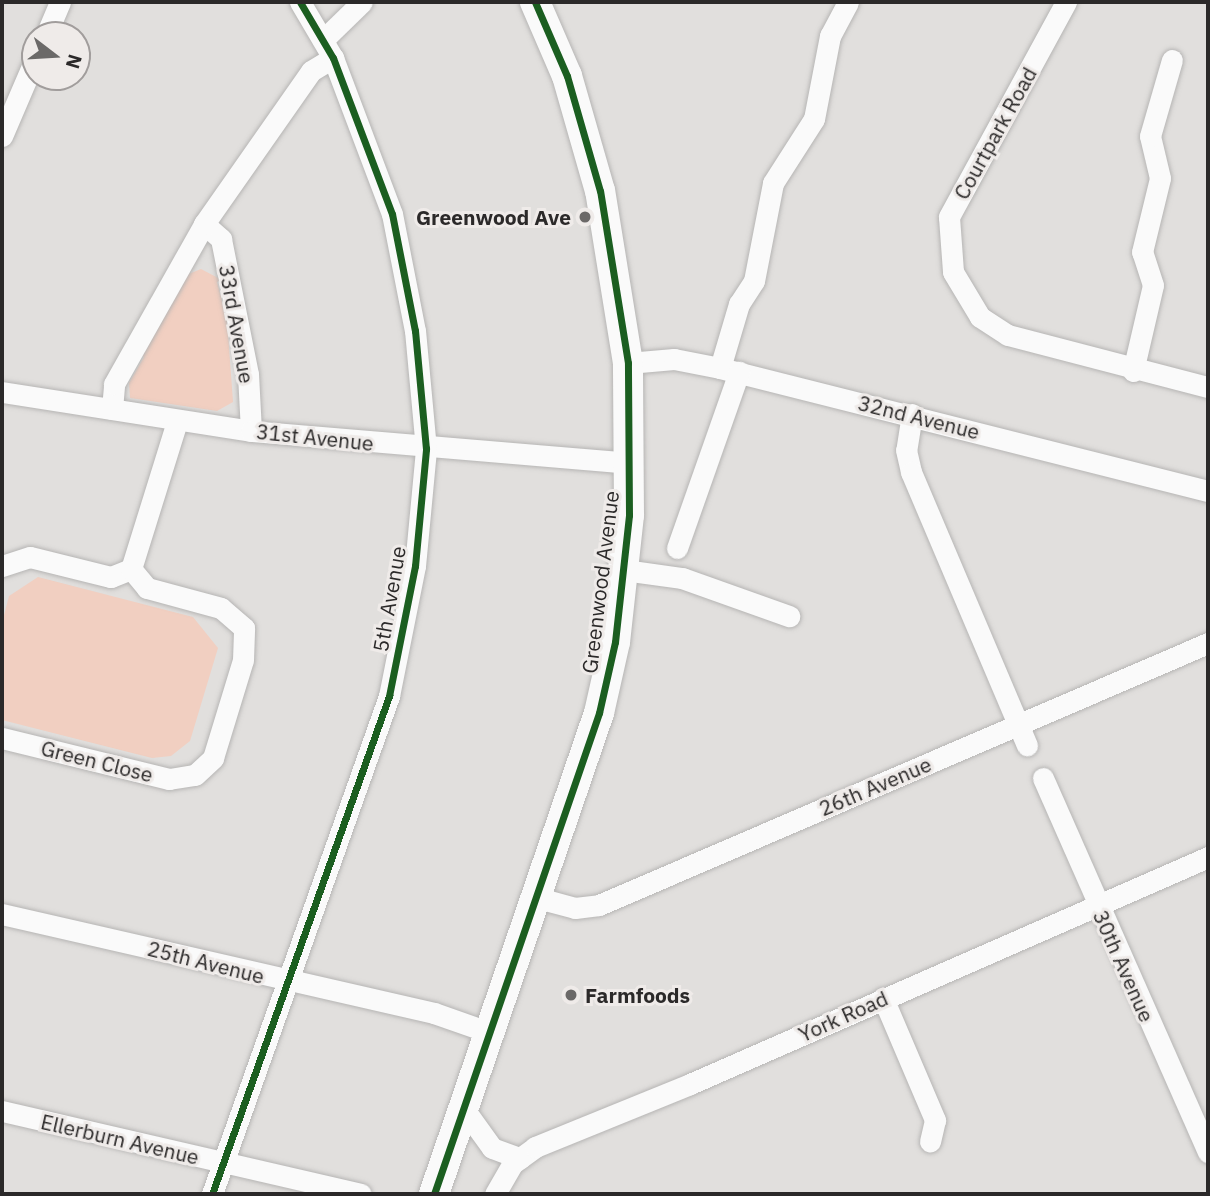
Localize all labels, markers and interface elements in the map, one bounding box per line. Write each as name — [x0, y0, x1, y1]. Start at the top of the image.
north arrow — [21, 21, 91, 91]
text: N — [61, 51, 88, 72]
street label: Courtpark Road — [948, 62, 1042, 204]
place label: Greenwood Ave — [416, 204, 571, 230]
marker: Greenwood Ave — [577, 209, 593, 225]
street label: 33rd Avenue — [214, 263, 260, 385]
street label: 32nd Avenue — [856, 390, 982, 444]
street label: 31st Avenue — [255, 418, 375, 456]
street label: Greenwood Avenue — [576, 489, 624, 675]
street label: 5th Avenue — [367, 544, 411, 654]
street label: Green Close — [38, 735, 156, 787]
street label: 26th Avenue — [815, 751, 935, 821]
street label: 30th Avenue — [1088, 906, 1160, 1026]
street label: 25th Avenue — [145, 935, 267, 989]
place label: Farmfoods — [585, 982, 690, 1008]
street label: York Road — [794, 985, 892, 1047]
marker: Farmfoods — [563, 987, 579, 1003]
street label: Ellerburn Avenue — [38, 1109, 202, 1169]

